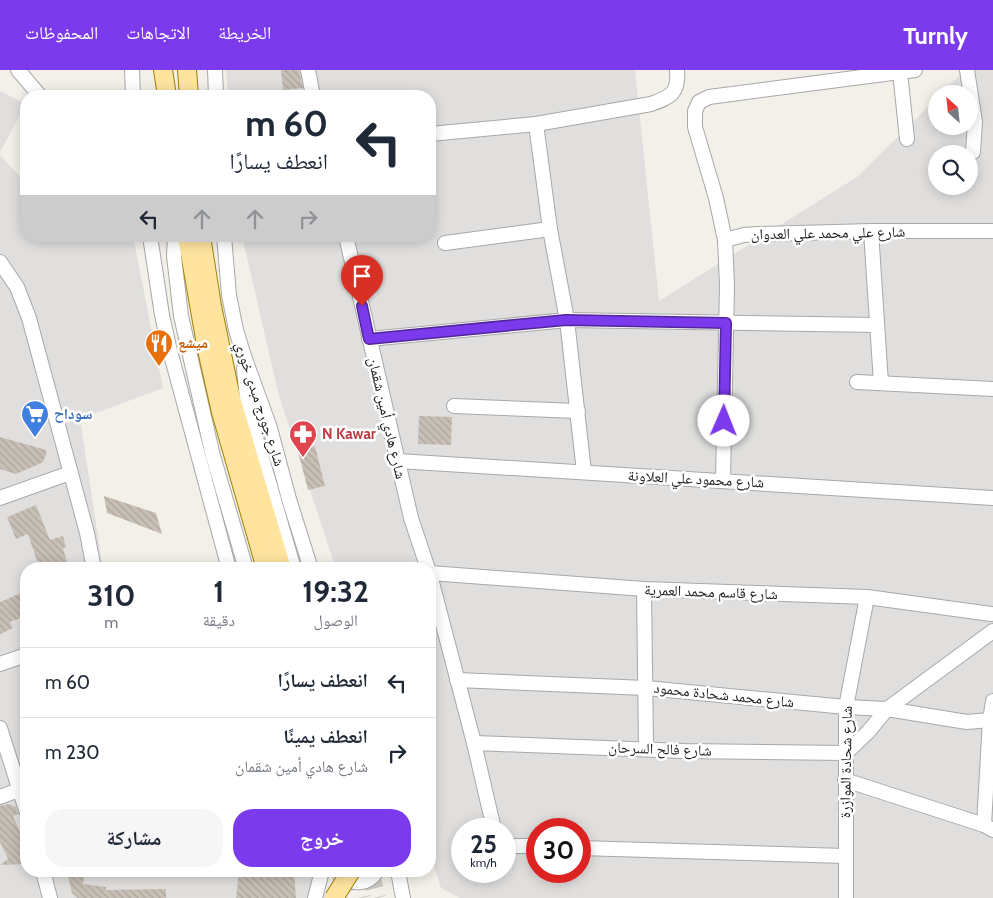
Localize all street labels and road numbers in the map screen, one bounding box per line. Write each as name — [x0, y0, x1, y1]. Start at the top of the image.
street label: شارع علي محمد علي العدوان — [750, 223, 906, 246]
street label: شارع جورج مبدى خوري — [229, 340, 289, 469]
street label: شارع هادي أمين شقمان — [361, 355, 410, 481]
street label: شارع محمود علي العلاونة — [627, 466, 765, 494]
street label: شارع قاسم محمد العمرية — [644, 581, 778, 604]
street label: شارع محمد شحادة محمود — [653, 679, 795, 712]
street label: شارع شحادة الموازرة — [836, 705, 857, 818]
street label: شارع فالح السرحان — [608, 738, 712, 761]

